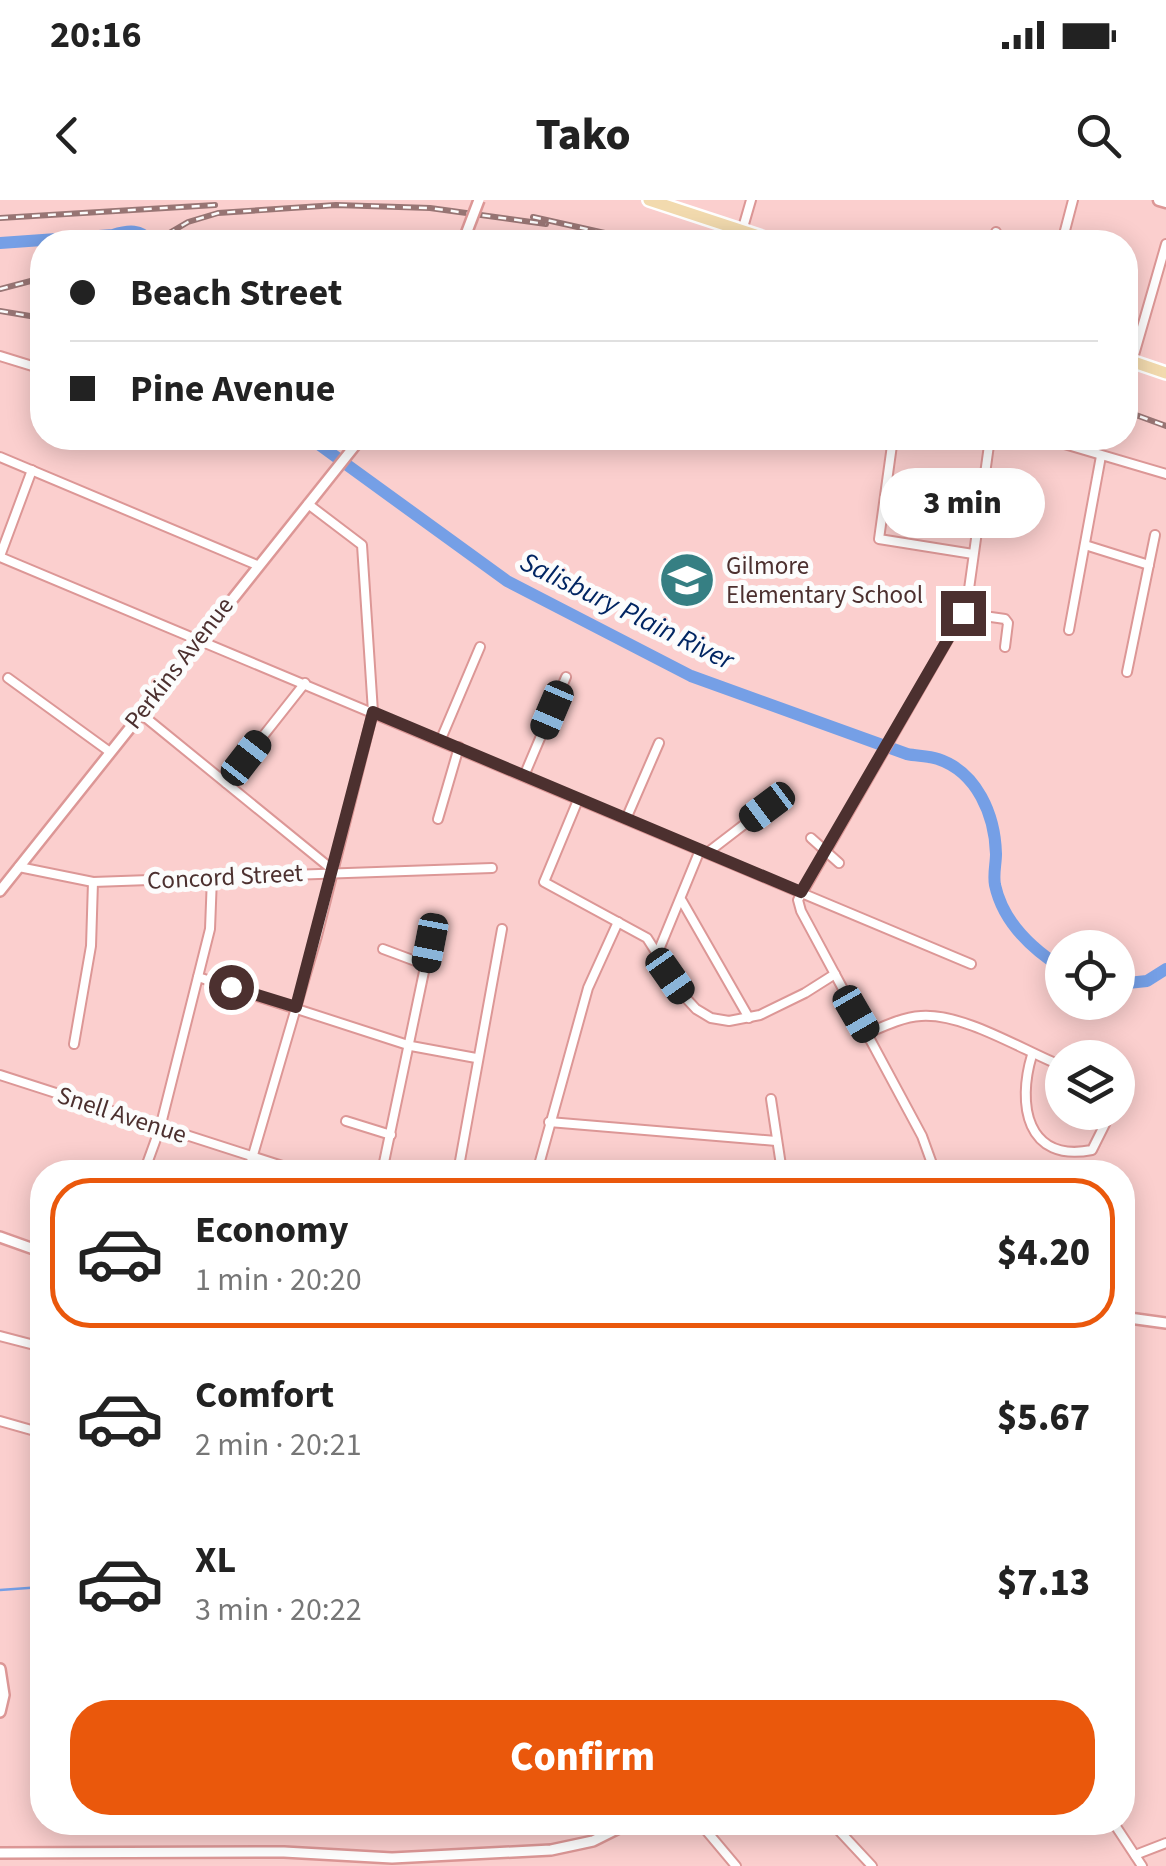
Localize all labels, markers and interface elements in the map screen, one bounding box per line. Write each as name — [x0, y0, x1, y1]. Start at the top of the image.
text: 20:16 — [50, 8, 142, 62]
text: Tako — [535, 103, 631, 167]
icon: back — [40, 108, 95, 163]
icon: search — [1071, 108, 1126, 163]
text: Beach Street — [130, 266, 342, 320]
text: Pine Avenue — [130, 362, 336, 416]
callout: 3 min — [880, 468, 1046, 538]
text: 3 min — [923, 480, 1002, 526]
water label: Salisbury Plain River — [513, 542, 742, 681]
place label: Gilmore Elementary School — [726, 548, 923, 613]
school or university icon: Gilmore Elementary School — [657, 550, 717, 610]
street label: Perkins Avenue — [116, 589, 242, 737]
route end — [941, 591, 986, 636]
car — [526, 677, 578, 743]
car — [216, 725, 276, 791]
car — [734, 777, 800, 837]
street label: Concord Street — [146, 855, 304, 899]
car — [410, 911, 450, 975]
map controls — [1045, 930, 1135, 1130]
button: locate — [1045, 930, 1135, 1020]
car — [641, 943, 699, 1009]
route start — [209, 965, 254, 1010]
car — [828, 981, 884, 1047]
button: layers — [1045, 1040, 1135, 1130]
street label: Snell Avenue — [53, 1077, 191, 1153]
text: Economy — [195, 1203, 348, 1257]
icon: car — [75, 1208, 165, 1298]
text: $4.20 — [997, 1226, 1090, 1280]
text: 1 min · 20:20 — [195, 1257, 362, 1303]
text: Comfort — [195, 1368, 334, 1422]
icon: car — [75, 1373, 165, 1463]
text: $5.67 — [997, 1391, 1090, 1445]
text: 2 min · 20:21 — [195, 1422, 362, 1468]
text: XL — [195, 1533, 236, 1587]
icon: car — [75, 1538, 165, 1628]
text: $7.13 — [997, 1556, 1090, 1610]
text: 3 min · 20:22 — [195, 1587, 362, 1633]
button: Confirm — [70, 1700, 1095, 1815]

